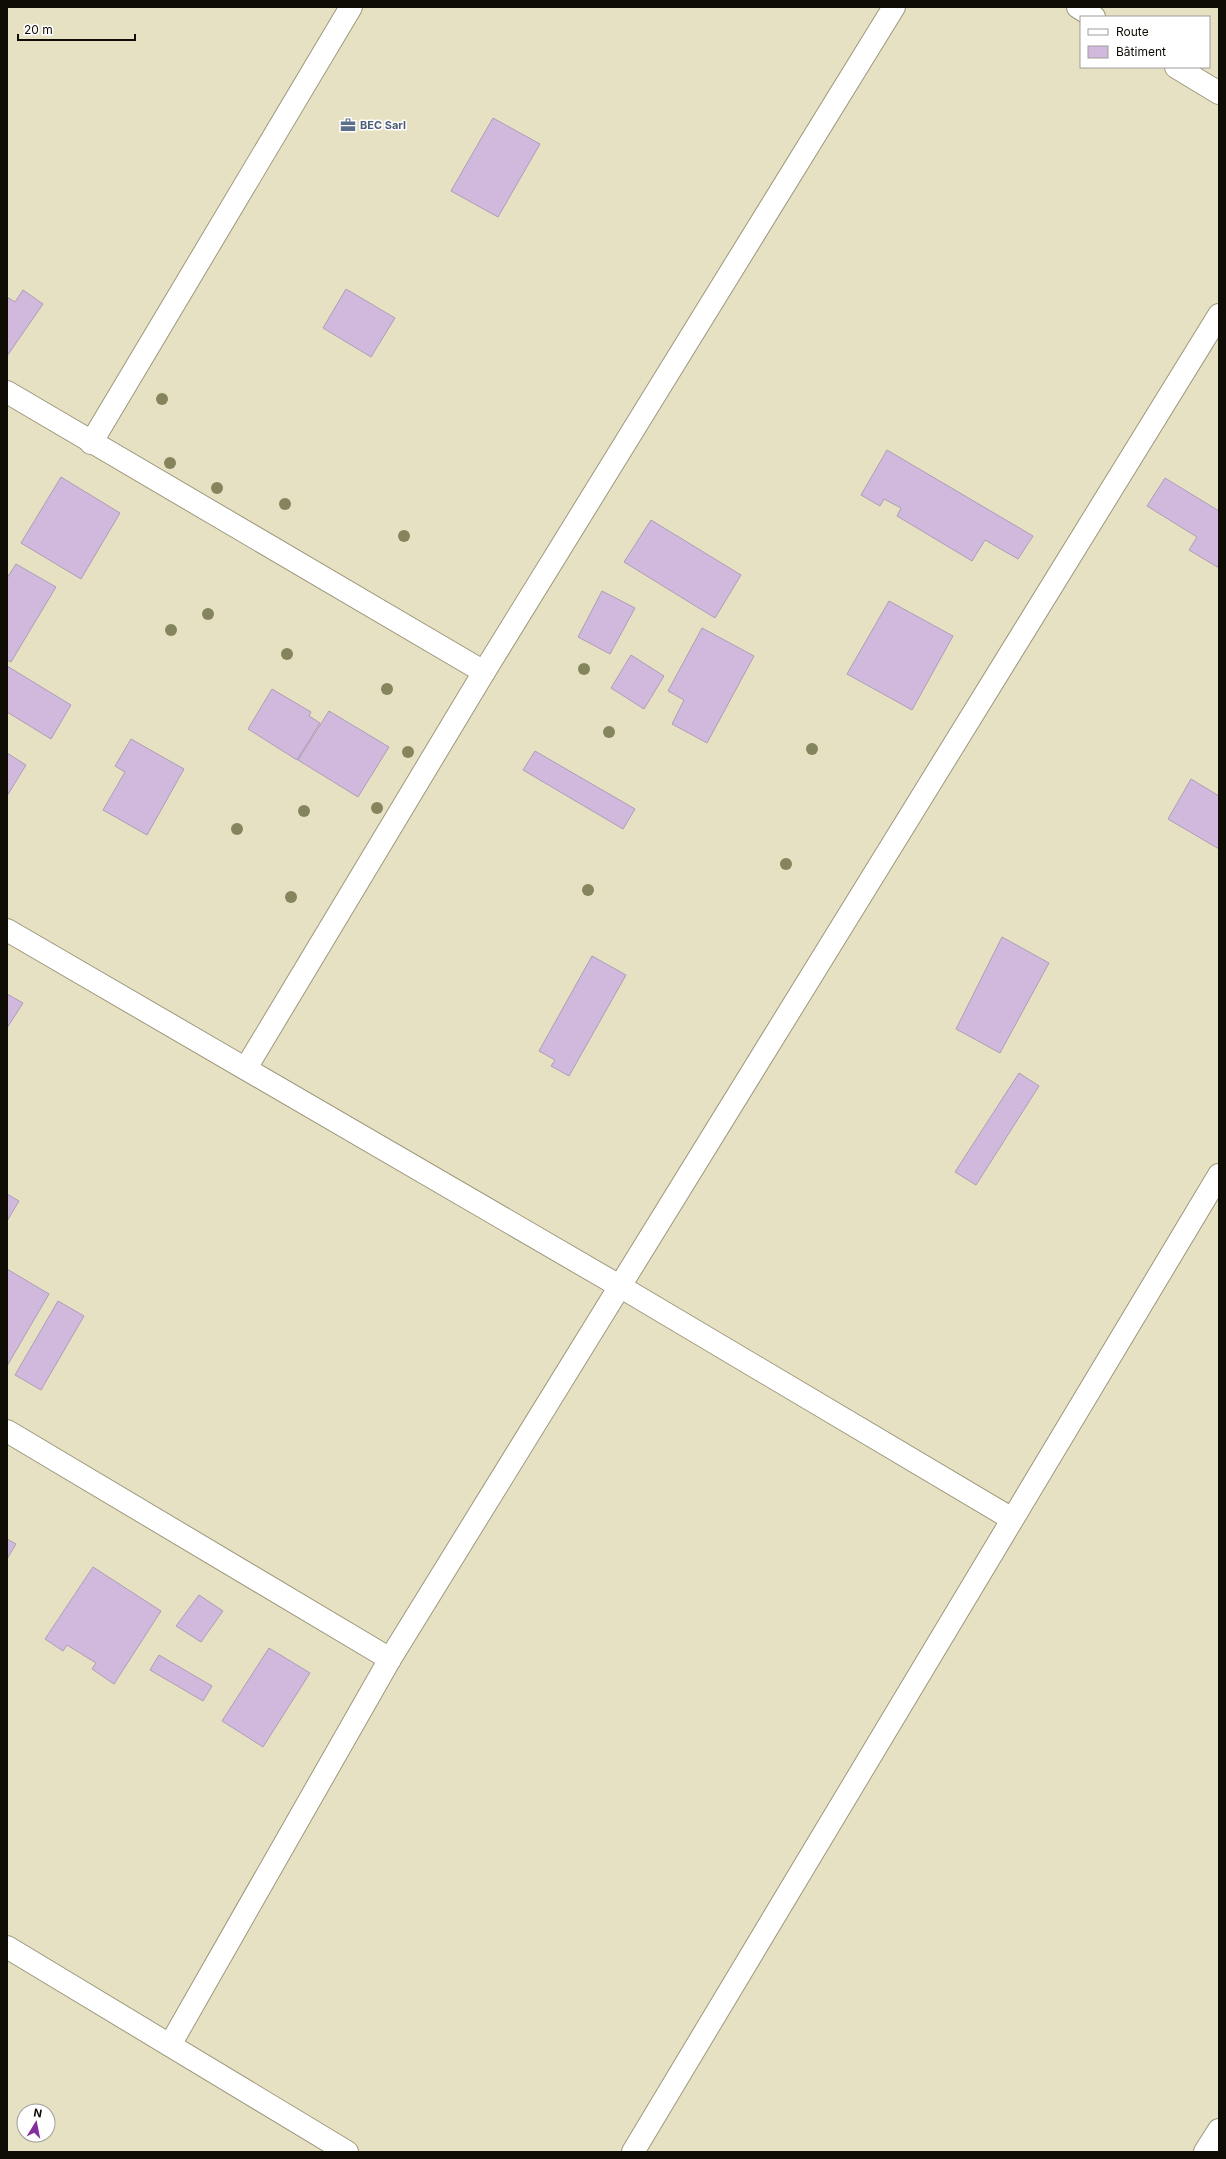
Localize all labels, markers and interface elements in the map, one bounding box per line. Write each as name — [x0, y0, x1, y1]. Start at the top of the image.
scale bar — [18, 16, 135, 42]
legend — [1080, 16, 1210, 68]
text: 20 m — [24, 22, 53, 37]
text: Route — [1116, 24, 1149, 39]
text: Bâtiment — [1116, 44, 1166, 59]
office icon: BEC Sarl — [339, 116, 357, 134]
place label: BEC Sarl — [360, 118, 406, 132]
north arrow — [16, 2103, 56, 2143]
text: N — [32, 2106, 43, 2121]

